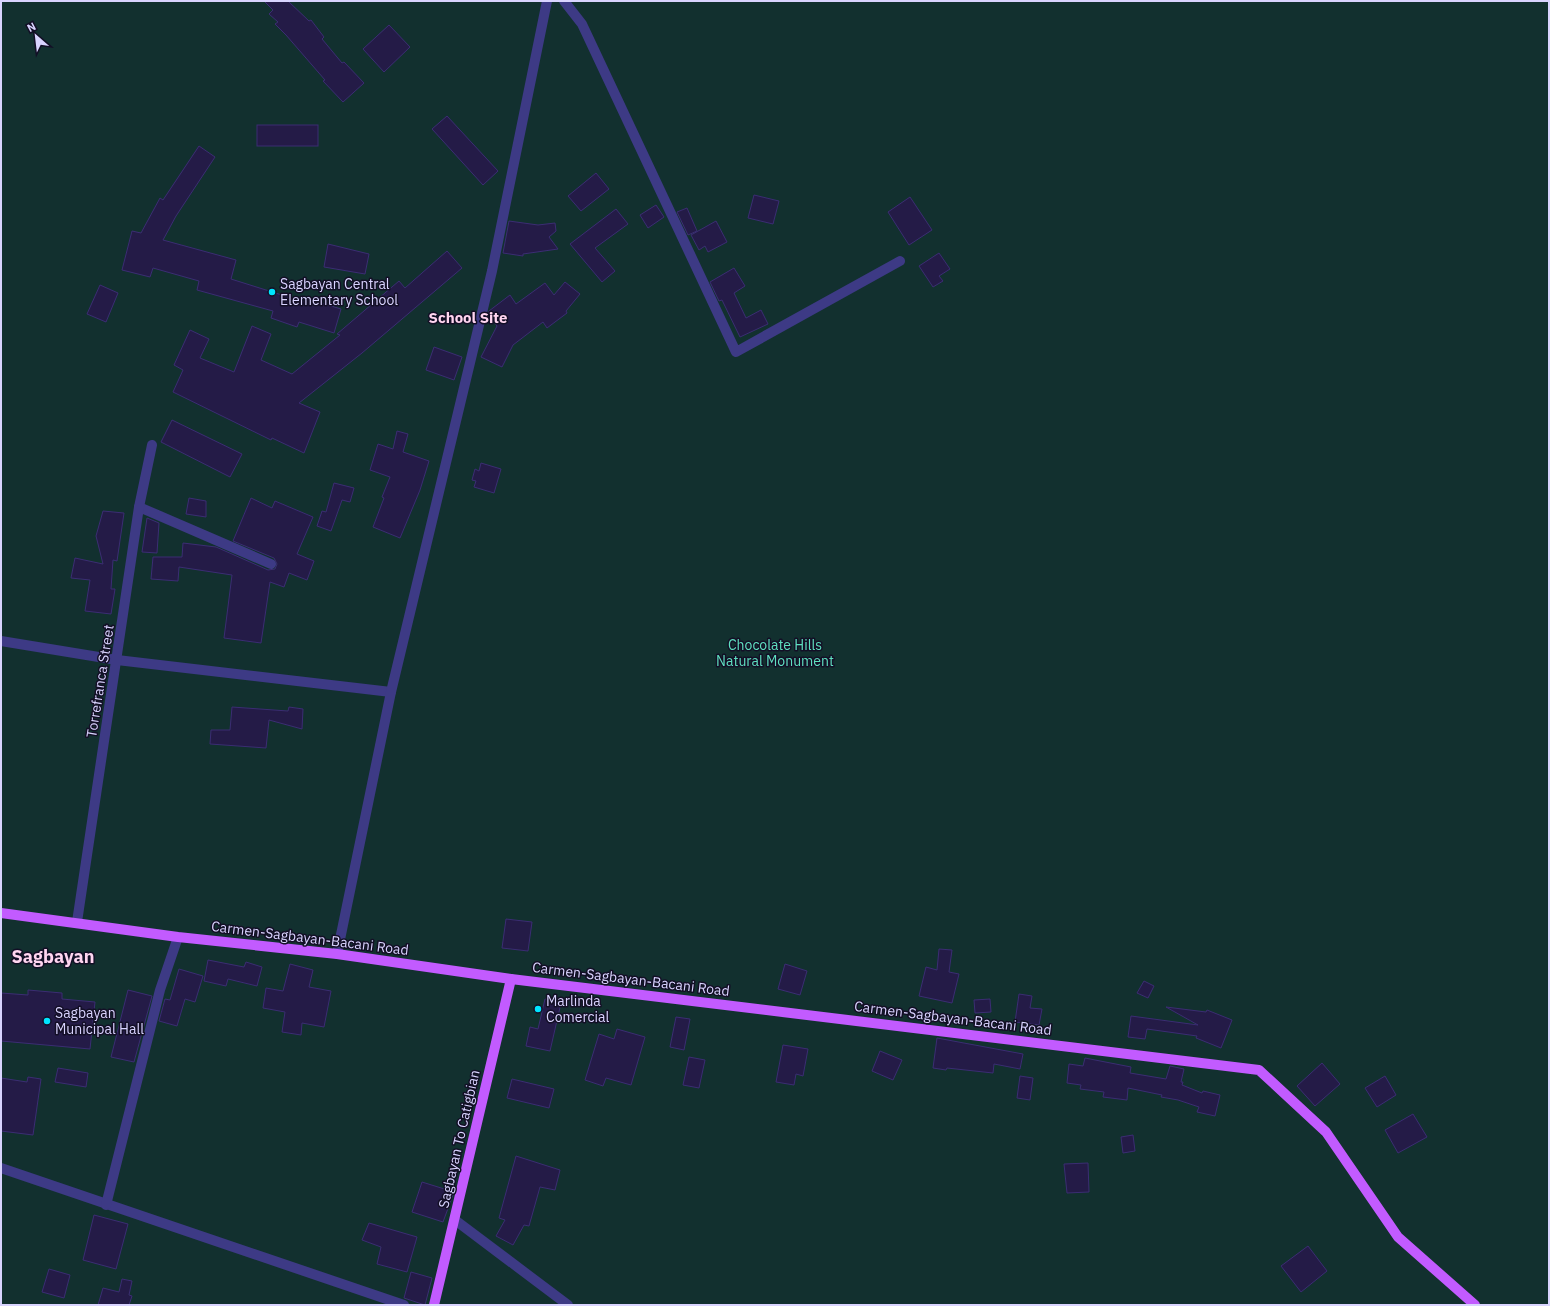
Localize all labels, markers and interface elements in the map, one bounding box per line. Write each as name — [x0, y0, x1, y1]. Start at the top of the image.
north arrow — [16, 16, 56, 56]
text: N — [25, 19, 38, 35]
place label: Sagbayan Central Elementary School — [280, 275, 398, 309]
marker: Sagbayan Central Elementary School — [267, 287, 277, 297]
district label: School Site — [429, 308, 507, 327]
street label: Torrefranca Street — [82, 623, 118, 739]
park label: Chocolate Hills Natural Monument — [716, 636, 834, 670]
street label: Carmen-Sagbayan-Bacani Road — [210, 917, 410, 959]
district label: Sagbayan — [12, 945, 94, 968]
street label: Carmen-Sagbayan-Bacani Road — [531, 958, 731, 1000]
place label: Marlinda Comercial — [546, 992, 610, 1026]
street label: Carmen-Sagbayan-Bacani Road — [853, 997, 1053, 1039]
place label: Sagbayan Municipal Hall — [55, 1004, 144, 1038]
marker: Marlinda Comercial — [533, 1004, 543, 1014]
marker: Sagbayan Municipal Hall — [42, 1016, 52, 1026]
street label: Sagbayan To Catigbian — [434, 1068, 484, 1210]

